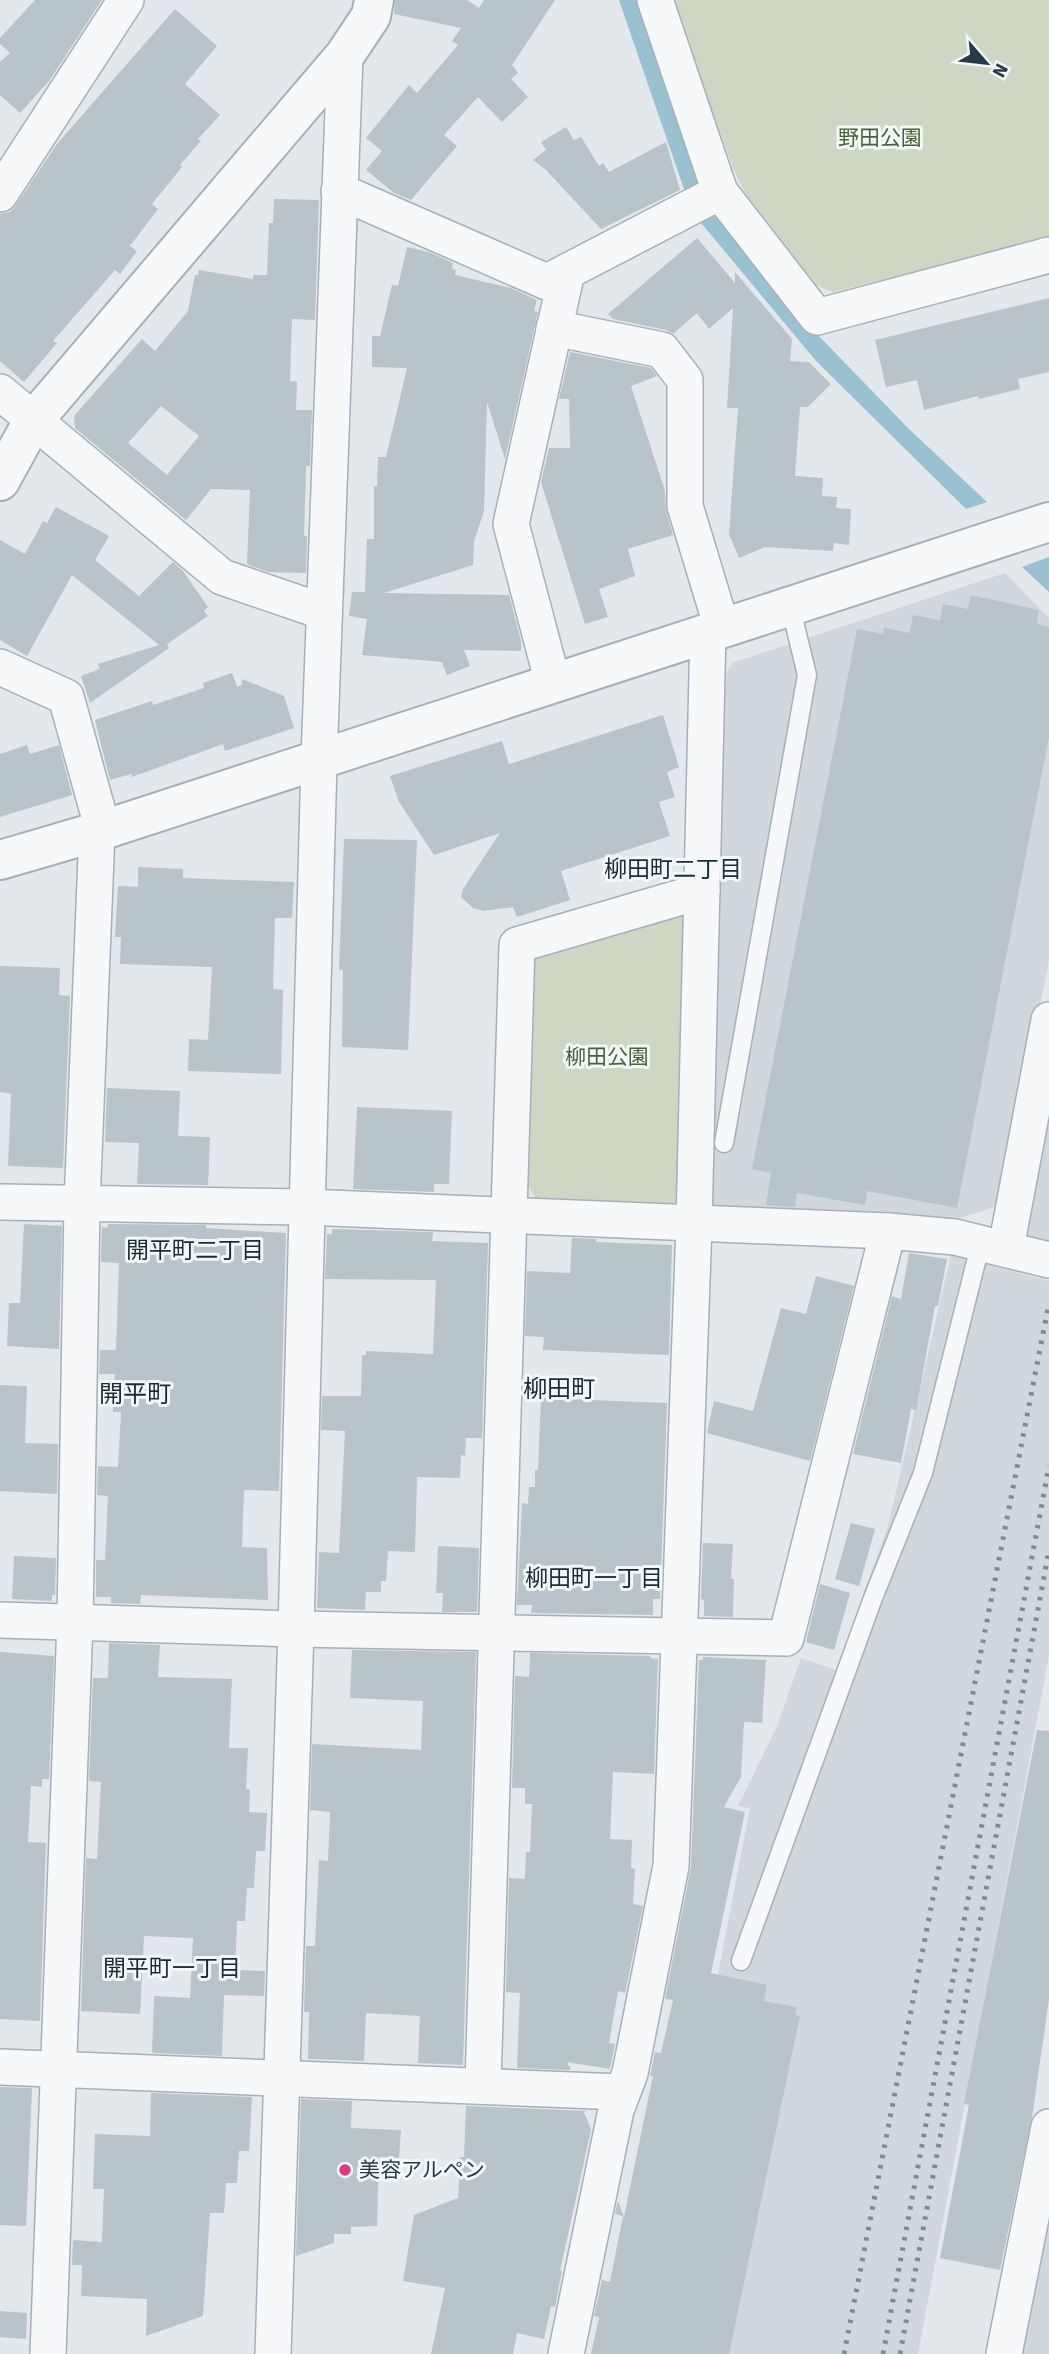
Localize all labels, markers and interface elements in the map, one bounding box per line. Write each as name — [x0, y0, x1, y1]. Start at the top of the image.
north arrow — [951, 28, 1021, 98]
text: N — [985, 58, 1015, 82]
park label: 野田公園 — [838, 123, 922, 153]
district label: 柳田町二丁目 — [604, 853, 742, 886]
park label: 柳田公園 — [565, 1042, 649, 1072]
district label: 開平町二丁目 — [126, 1234, 264, 1267]
district label: 柳田町 — [523, 1372, 595, 1407]
district label: 開平町 — [99, 1377, 171, 1412]
district label: 柳田町一丁目 — [525, 1562, 663, 1595]
district label: 開平町一丁目 — [103, 1952, 241, 1985]
place label: 美容アルペン — [359, 2155, 485, 2185]
marker: 美容アルペン — [337, 2162, 353, 2178]

